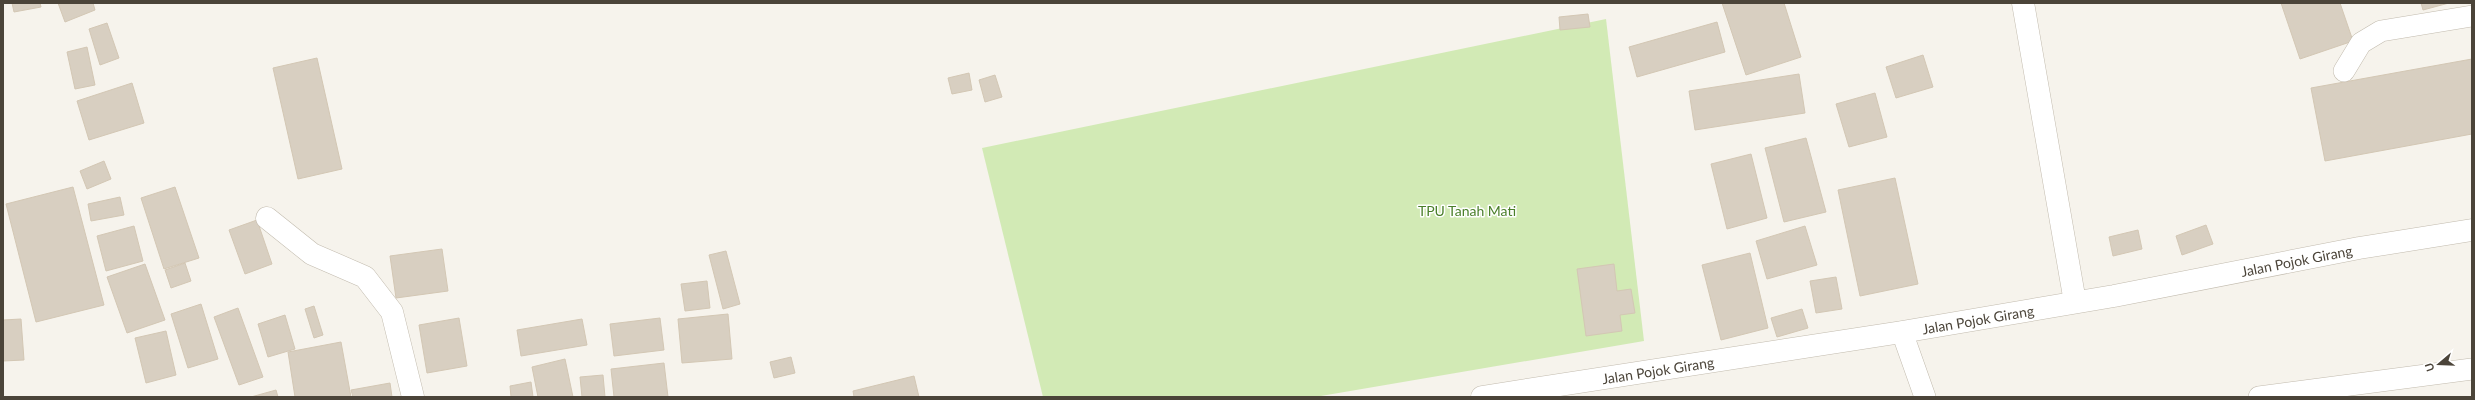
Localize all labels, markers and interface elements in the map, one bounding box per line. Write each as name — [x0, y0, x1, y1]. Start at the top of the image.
park label: TPU Tanah Mati — [1418, 202, 1516, 219]
street label: Jalan Pojok Girang — [2239, 241, 2354, 279]
street label: Jalan Pojok Girang — [1921, 301, 2035, 337]
north arrow — [2419, 344, 2459, 384]
street label: Jalan Pojok Girang — [1601, 353, 1715, 387]
text: U — [2422, 361, 2437, 373]

